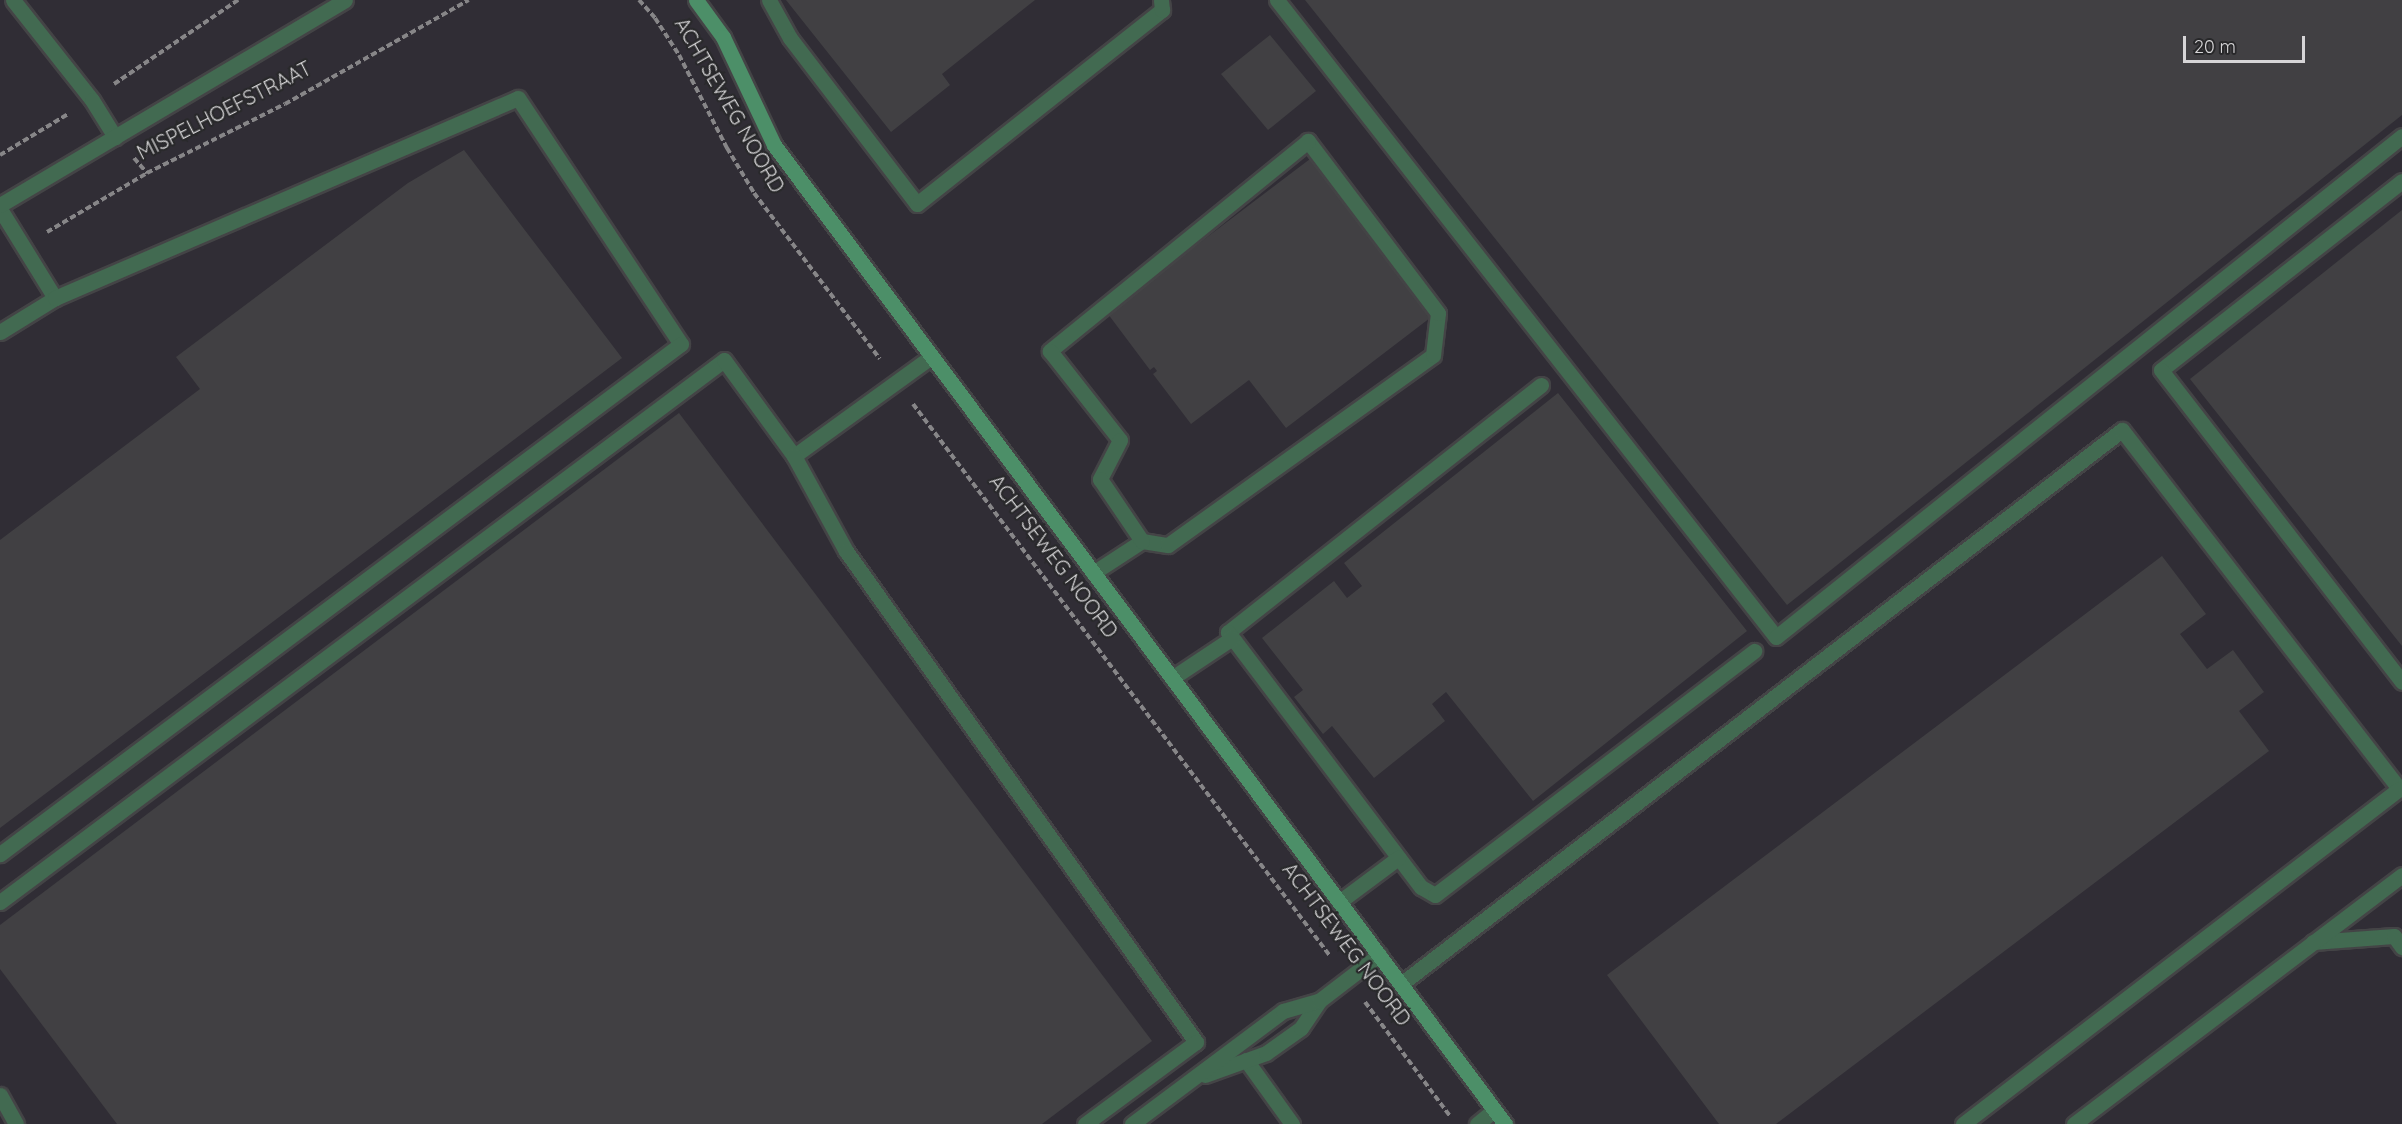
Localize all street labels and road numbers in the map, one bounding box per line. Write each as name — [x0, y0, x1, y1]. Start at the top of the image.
street label: ACHTSEWEG NOORD — [670, 13, 790, 197]
street label: MISPELHOEFSTRAAT — [133, 56, 315, 164]
street label: ACHTSEWEG NOORD — [985, 470, 1123, 642]
street label: ACHTSEWEG NOORD — [1278, 858, 1416, 1030]

